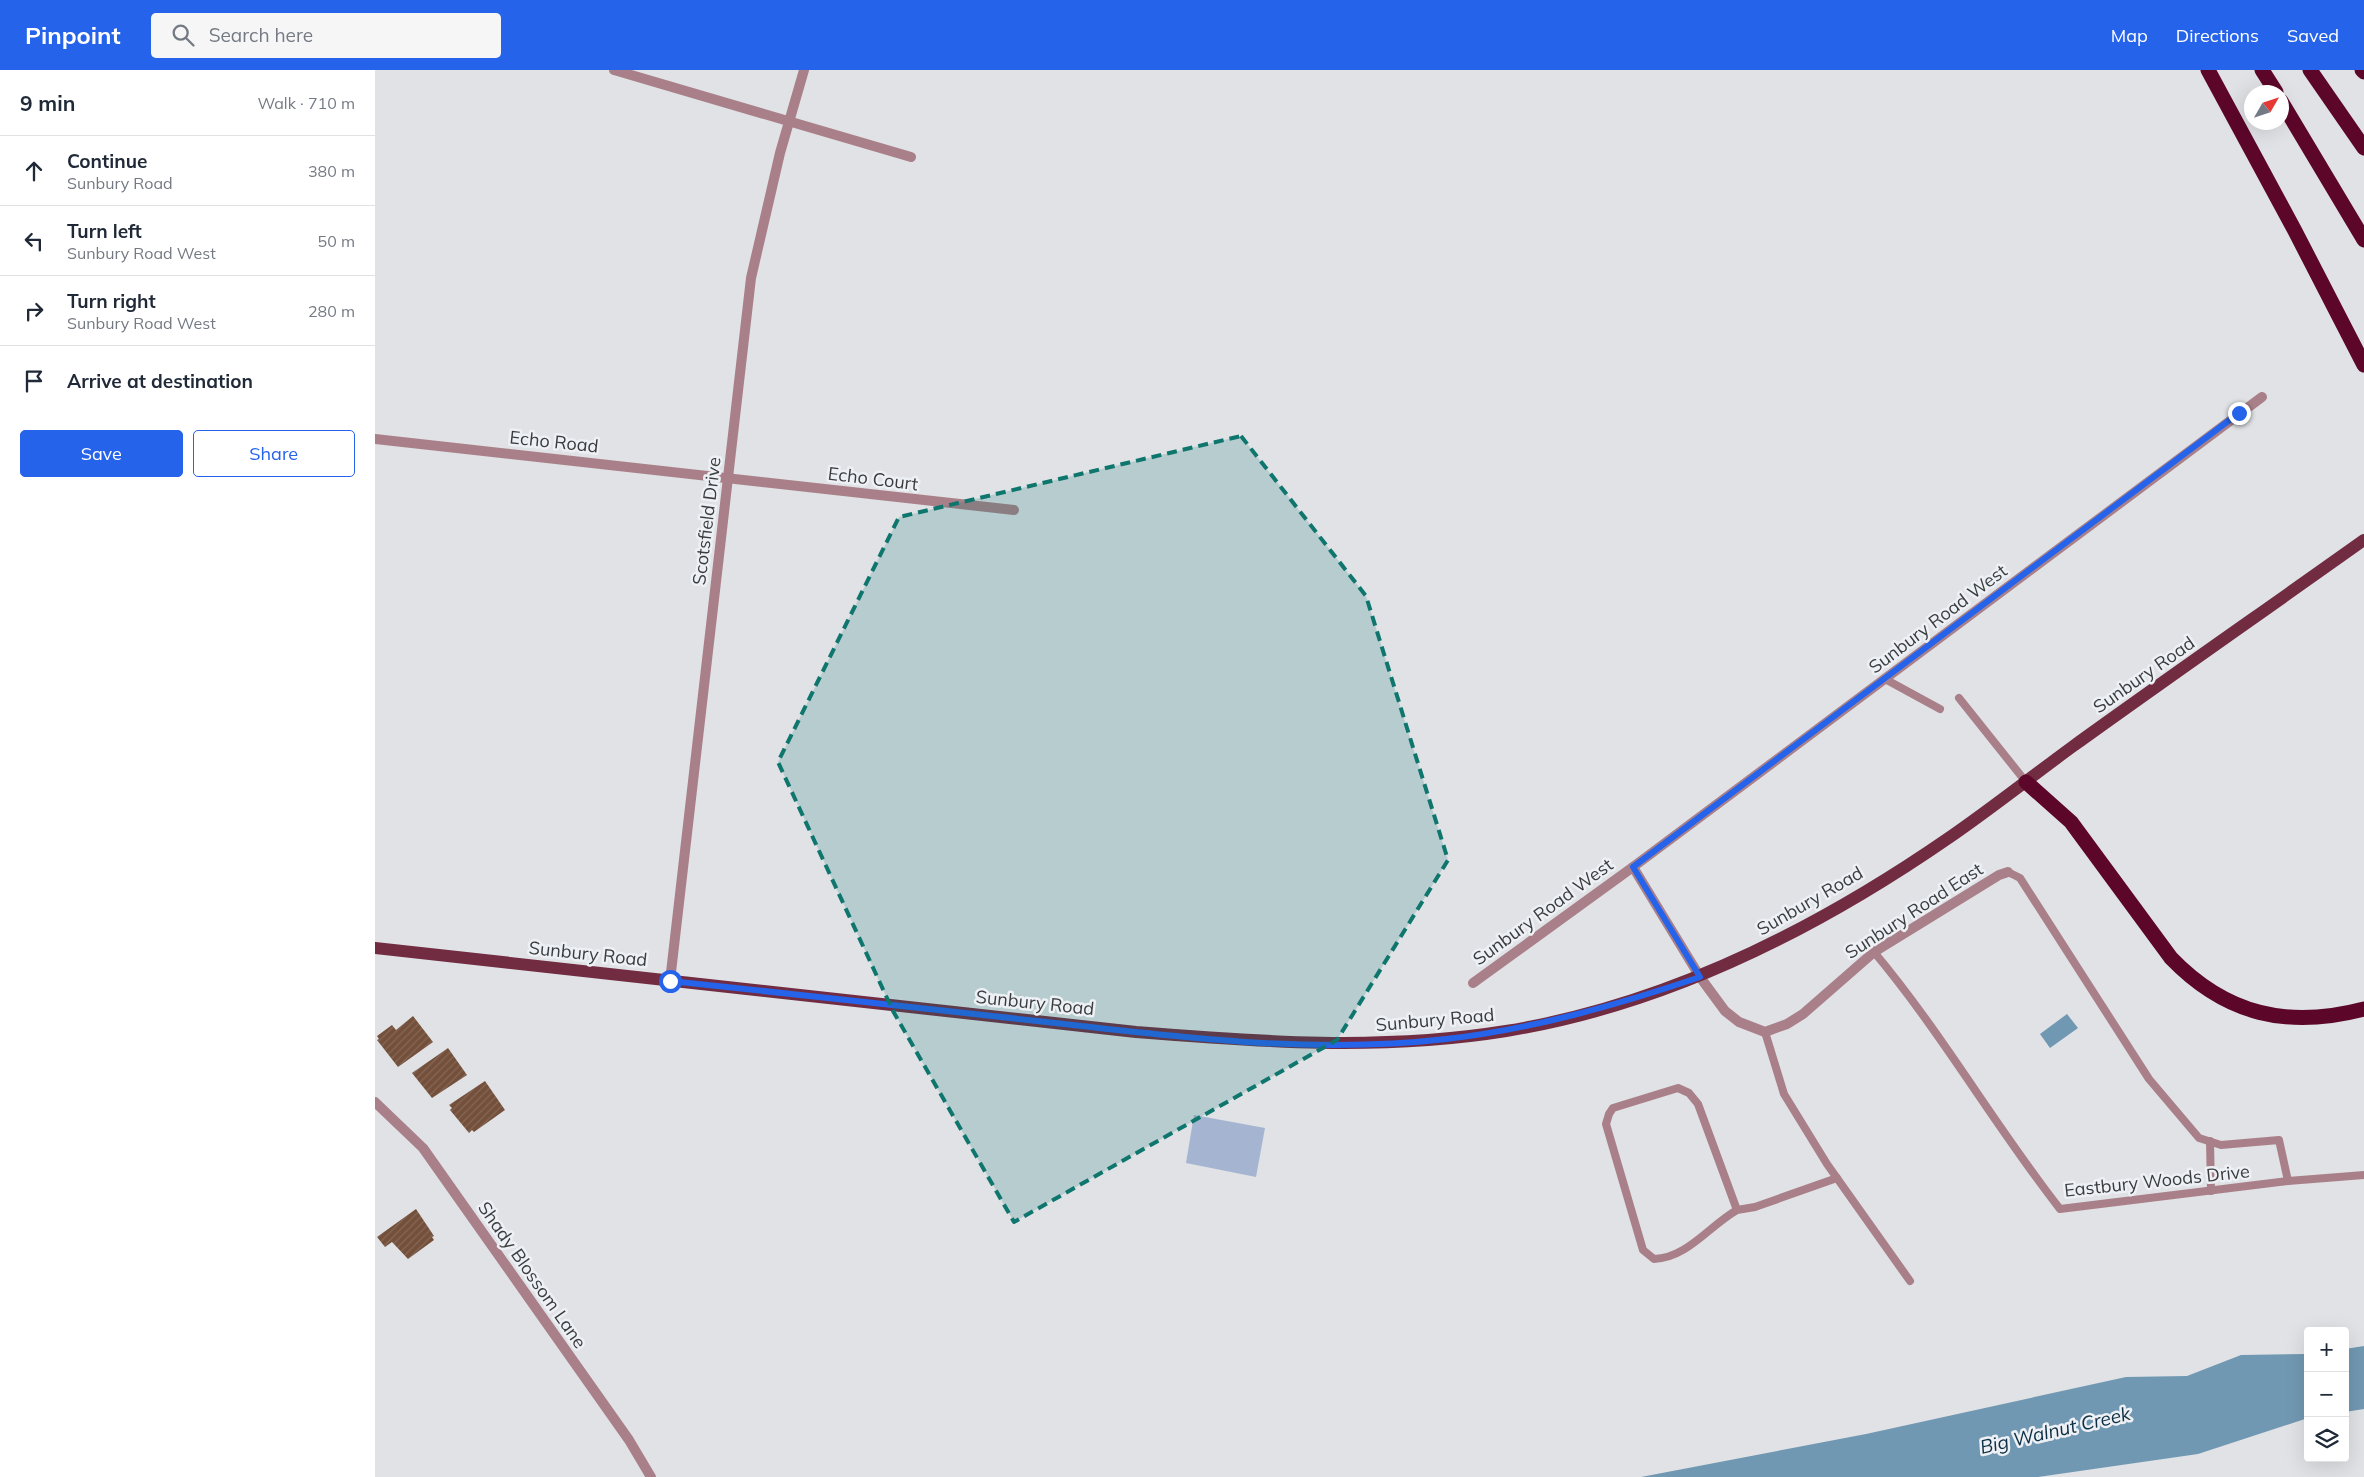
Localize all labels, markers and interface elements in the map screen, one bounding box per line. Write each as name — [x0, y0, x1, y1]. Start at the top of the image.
search box — [151, 13, 501, 58]
text: Pinpoint — [25, 20, 121, 50]
icon: search — [169, 21, 197, 49]
text: Search here — [209, 23, 313, 47]
text: Map — [2111, 24, 2148, 47]
text: Directions — [2176, 24, 2259, 47]
text: Saved — [2287, 24, 2339, 47]
north arrow — [2244, 85, 2289, 130]
text: 9 min — [20, 90, 75, 116]
text: Walk · 710 m — [257, 93, 355, 113]
text: Continue — [67, 149, 147, 173]
icon: ahead — [20, 157, 48, 185]
text: 380 m — [308, 161, 355, 181]
text: Sunbury Road — [67, 173, 173, 193]
text: Turn left — [67, 219, 142, 243]
icon: left — [20, 227, 48, 255]
text: 50 m — [318, 231, 355, 251]
text: Sunbury Road West — [67, 243, 216, 263]
text: Turn right — [67, 289, 156, 313]
icon: right — [20, 297, 48, 325]
text: 280 m — [308, 301, 355, 321]
text: Sunbury Road West — [67, 313, 216, 333]
icon: arrive — [20, 367, 48, 395]
text: Arrive at destination — [67, 369, 253, 393]
route end — [2228, 402, 2251, 425]
street label: Echo Road — [509, 425, 600, 458]
button: Save — [20, 430, 183, 477]
button: Share — [193, 430, 355, 477]
street label: Scotsfield Drive — [687, 456, 726, 586]
street label: Echo Court — [827, 462, 919, 495]
street label: Sunbury Road West — [1864, 559, 2011, 678]
street label: Sunbury Road — [2088, 631, 2199, 718]
street label: Sunbury Road West — [1468, 853, 1617, 970]
street label: Sunbury Road East — [1840, 857, 1987, 964]
street label: Sunbury Road — [1753, 861, 1867, 940]
street label: Sunbury Road — [528, 936, 648, 971]
route start — [659, 970, 682, 993]
street label: Sunbury Road — [975, 985, 1095, 1020]
street label: Sunbury Road — [1375, 1003, 1495, 1036]
street label: Eastbury Woods Drive — [2063, 1159, 2251, 1202]
street label: Shady Blossom Lane — [473, 1197, 592, 1353]
map controls — [2304, 1327, 2349, 1462]
button: + — [2304, 1327, 2349, 1372]
button: − — [2304, 1372, 2349, 1417]
water label: Big Walnut Creek — [1977, 1401, 2134, 1459]
button: layers — [2304, 1417, 2349, 1462]

